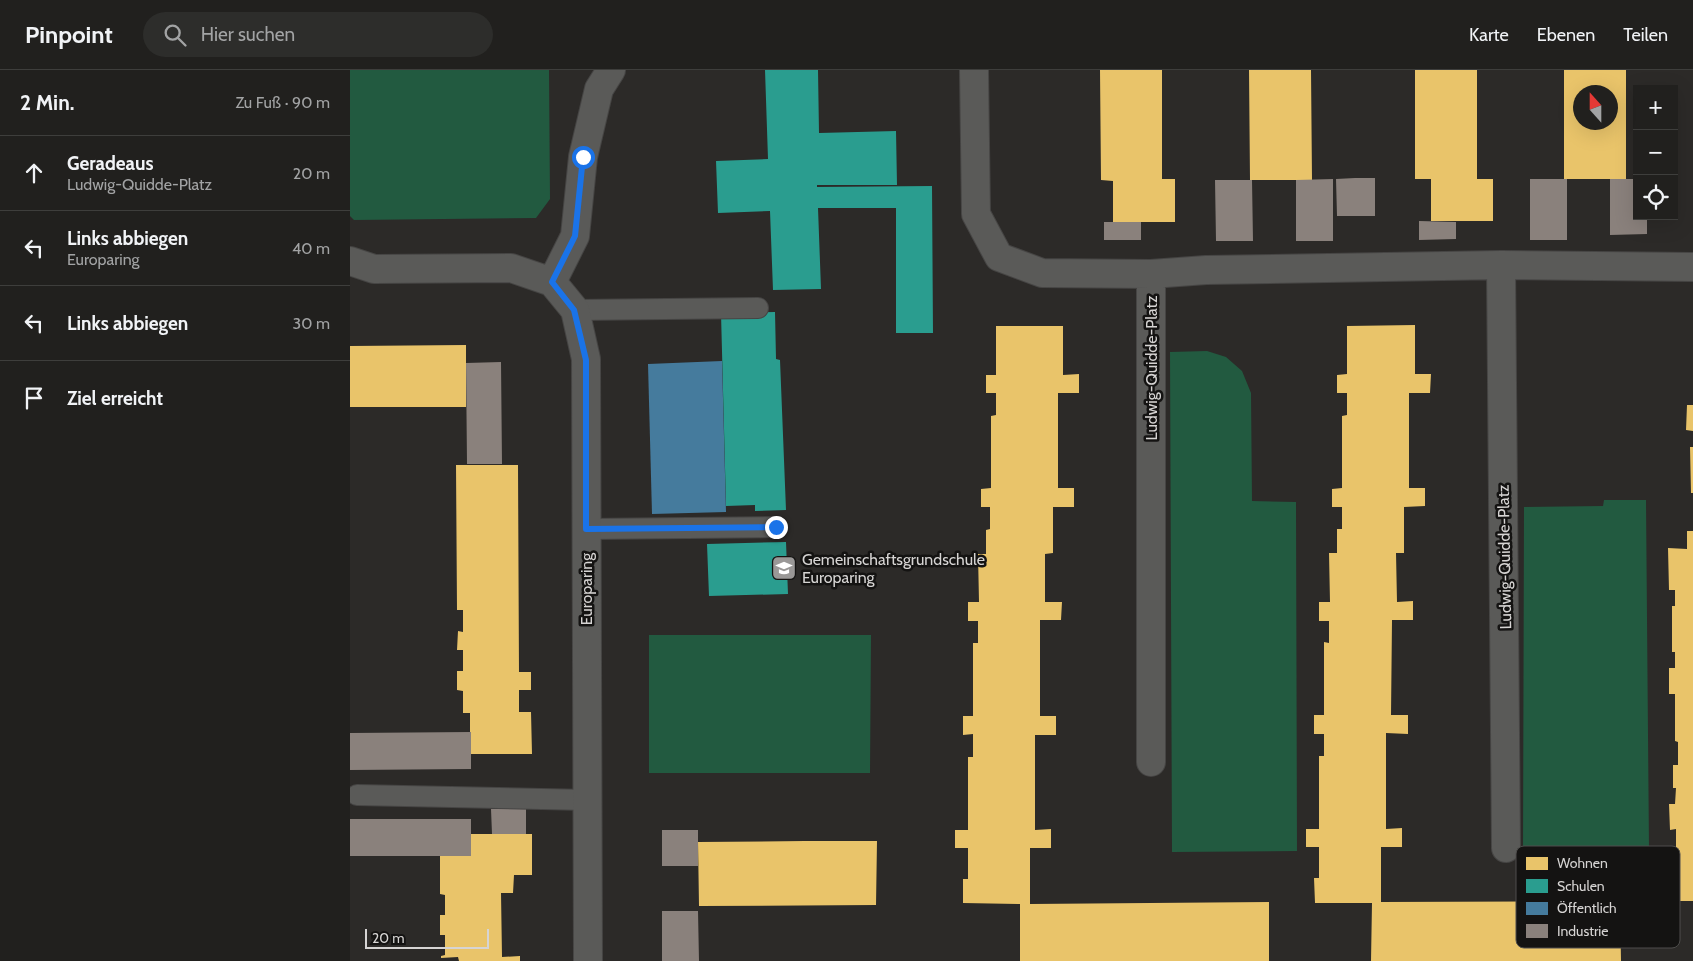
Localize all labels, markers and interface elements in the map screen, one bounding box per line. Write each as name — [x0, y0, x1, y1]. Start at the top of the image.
search box — [143, 12, 493, 57]
text: Pinpoint — [25, 20, 113, 49]
icon: search — [161, 21, 189, 49]
text: Hier suchen — [201, 23, 295, 46]
text: Karte — [1469, 24, 1509, 46]
text: Ebenen — [1537, 24, 1595, 46]
text: Teilen — [1623, 24, 1668, 46]
north arrow — [1573, 85, 1618, 130]
map controls — [1633, 85, 1678, 220]
button: + — [1633, 85, 1678, 130]
text: 2 Min. — [20, 90, 74, 115]
text: Zu Fuß · 90 m — [235, 93, 330, 112]
button: − — [1633, 130, 1678, 175]
route start — [572, 146, 595, 169]
text: Geradeaus — [67, 152, 153, 175]
icon: ahead — [20, 159, 48, 187]
text: 20 m — [293, 164, 330, 183]
text: Ludwig-Quidde-Platz — [67, 175, 212, 194]
button: locate — [1633, 175, 1678, 220]
text: Links abbiegen — [67, 227, 188, 250]
icon: left — [20, 234, 48, 262]
text: 40 m — [292, 239, 330, 258]
text: Europaring — [67, 250, 140, 269]
street label: Ludwig-Quidde-Platz — [1142, 295, 1161, 440]
icon: left — [20, 309, 48, 337]
text: Links abbiegen — [67, 312, 188, 335]
text: 30 m — [293, 314, 330, 333]
icon: arrive — [20, 384, 48, 412]
text: Ziel erreicht — [67, 387, 163, 410]
street label: Ludwig-Quidde-Platz — [1494, 484, 1515, 630]
route end — [765, 516, 788, 539]
place label: Gemeinschaftsgrundschule Europaring — [802, 550, 985, 587]
street label: Europaring — [577, 552, 596, 625]
school or university icon: Gemeinschaftsgrundschule Europaring — [771, 555, 797, 581]
legend — [1516, 846, 1680, 948]
text: Wohnen — [1557, 854, 1608, 872]
text: Schulen — [1557, 877, 1605, 895]
text: Öffentlich — [1557, 899, 1617, 917]
text: Industrie — [1557, 922, 1608, 940]
scale bar — [365, 926, 489, 949]
text: 20 m — [372, 929, 405, 947]

